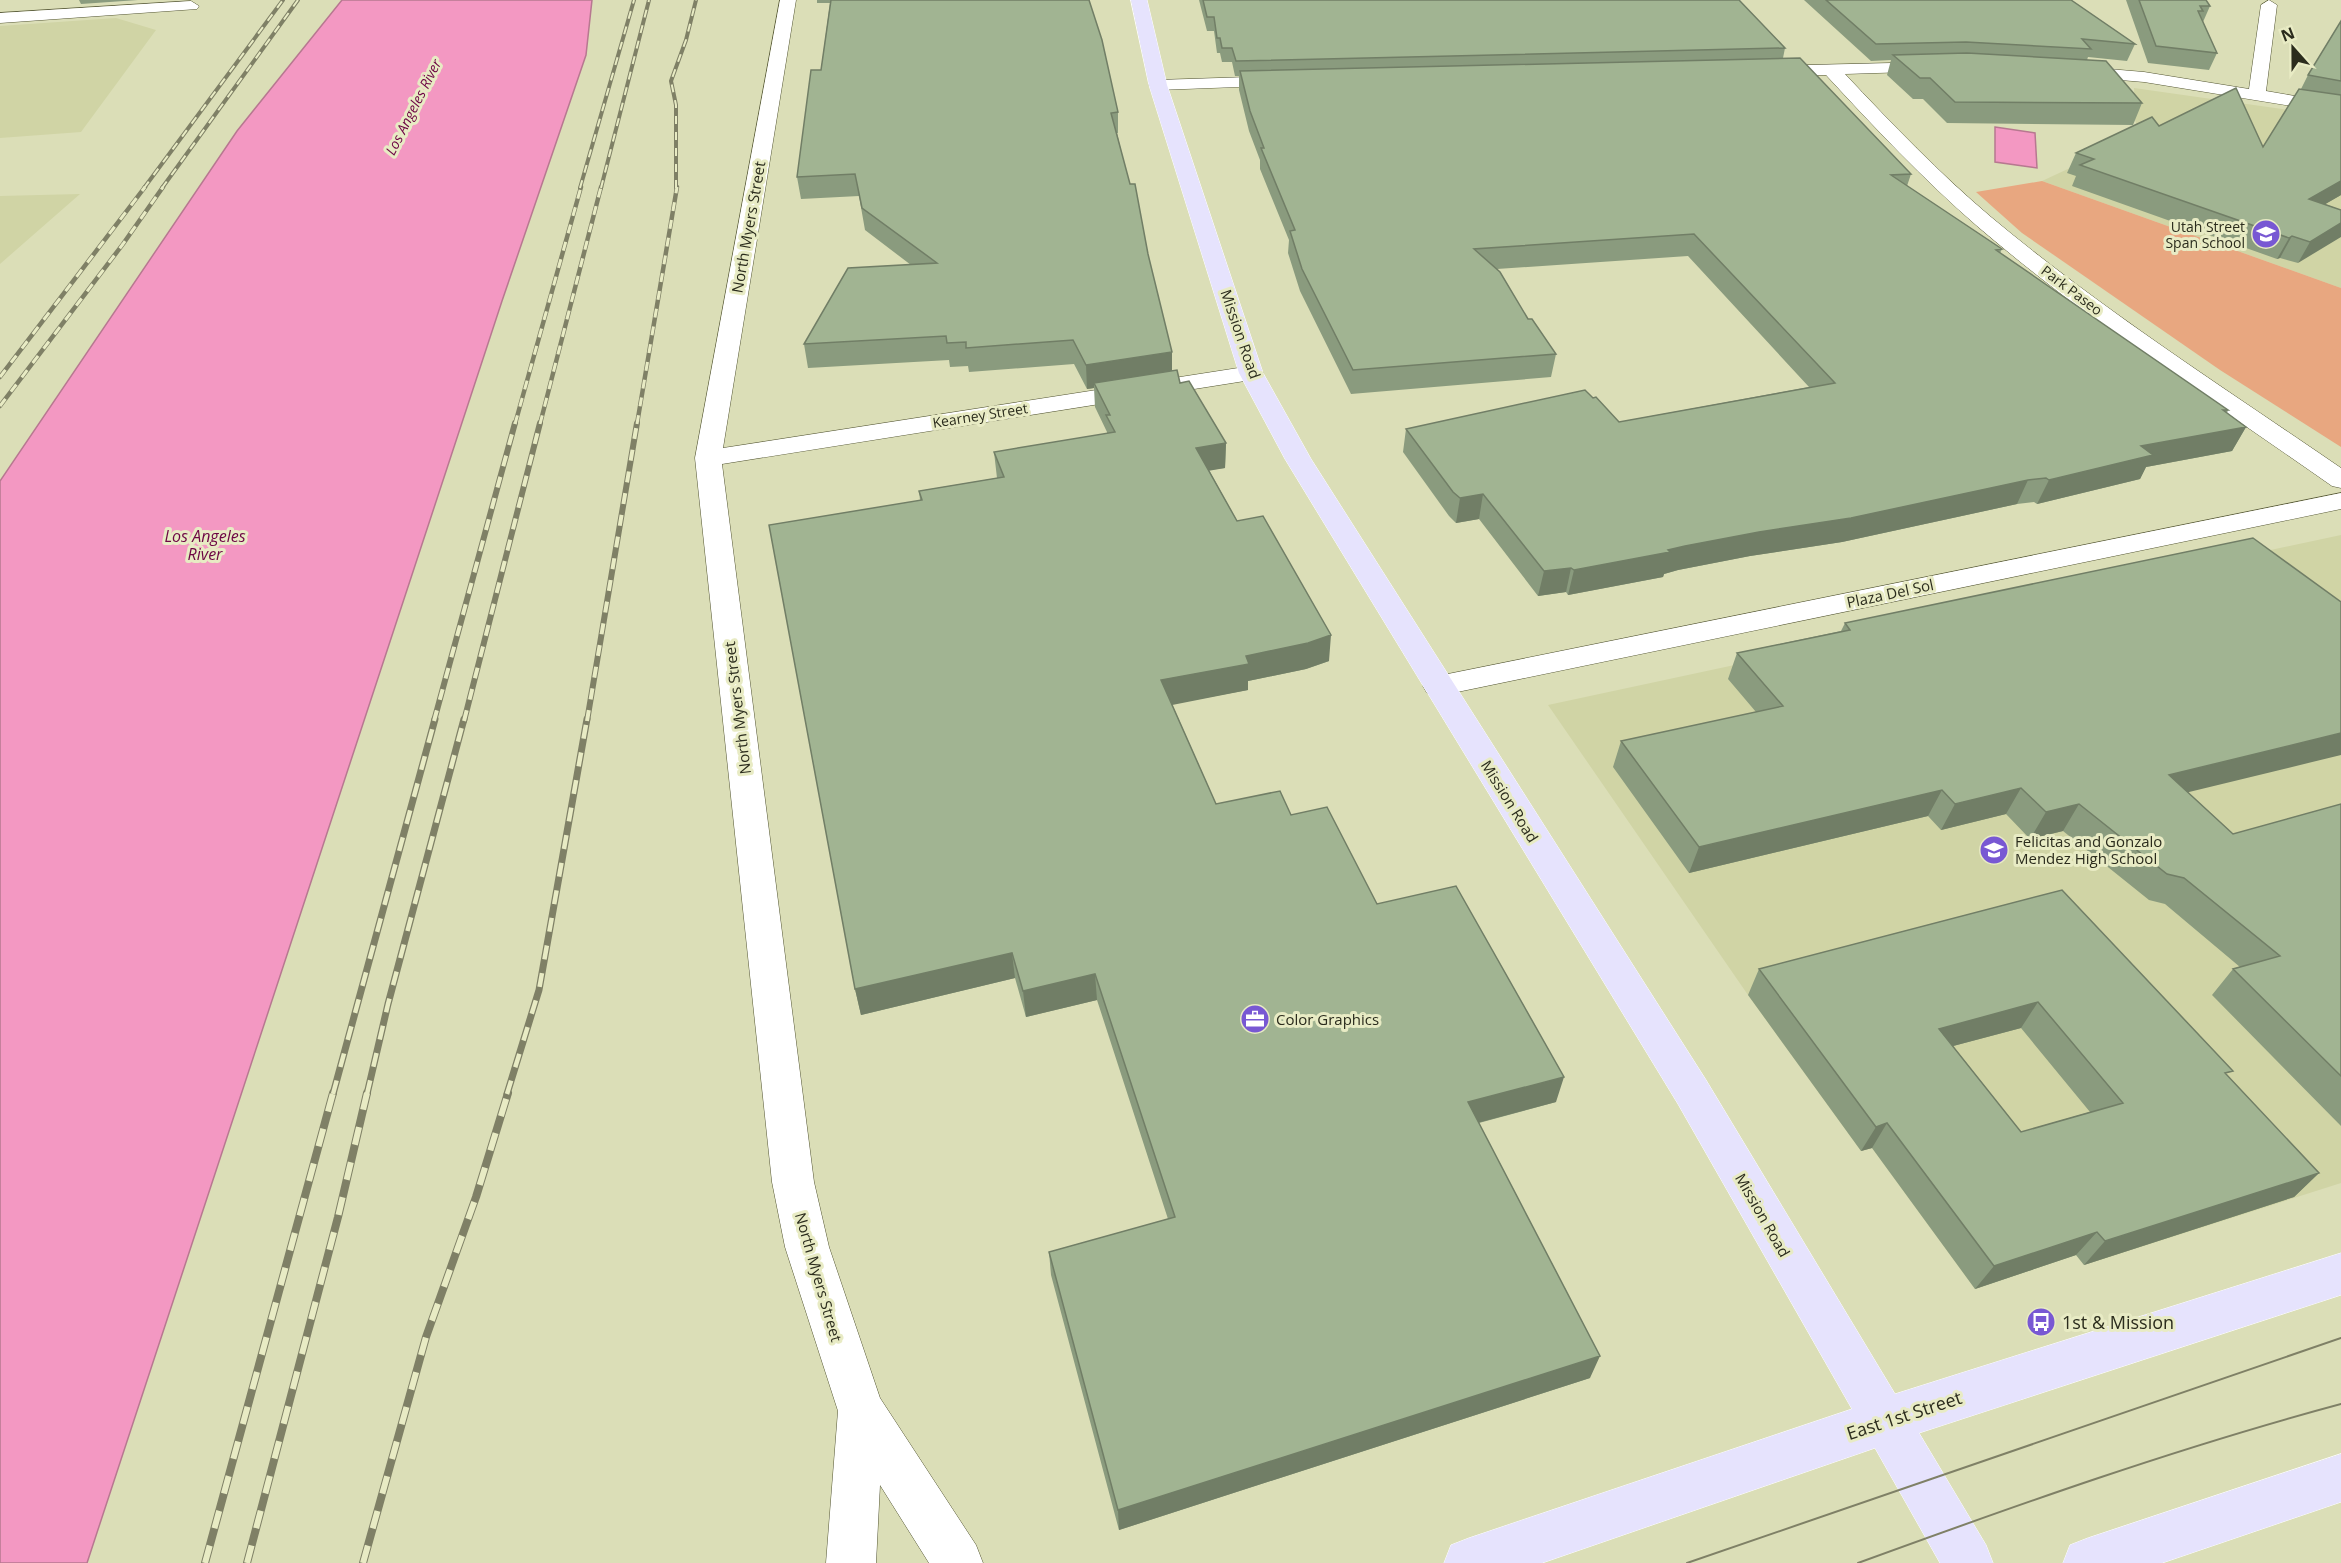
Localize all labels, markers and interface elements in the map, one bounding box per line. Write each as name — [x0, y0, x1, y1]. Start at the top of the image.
north arrow — [2263, 18, 2323, 78]
text: N — [2278, 21, 2298, 47]
water label: Los Angeles River — [381, 55, 446, 158]
street label: North Myers Street — [727, 160, 769, 294]
place label: Utah Street Span School — [2165, 217, 2245, 252]
school or university icon: Utah Street Span School — [2250, 218, 2282, 250]
street label: Park Paseo — [2038, 261, 2106, 319]
street label: Mission Road — [1216, 287, 1266, 381]
street label: Kearney Street — [931, 398, 1029, 432]
water label: Los Angeles River — [164, 525, 246, 565]
street label: Plaza Del Sol — [1845, 574, 1935, 612]
street label: North Myers Street — [719, 641, 755, 775]
street label: Mission Road — [1477, 756, 1543, 846]
place label: Felicitas and Gonzalo Mendez High School — [2015, 831, 2162, 868]
school or university icon: Felicitas and Gonzalo Mendez High School — [1978, 834, 2010, 866]
office icon: Color Graphics — [1239, 1003, 1271, 1035]
place label: Color Graphics — [1276, 1009, 1379, 1029]
street label: Mission Road — [1731, 1170, 1795, 1260]
street label: North Myers Street — [791, 1210, 847, 1344]
bus stop icon: 1st & Mission — [2025, 1306, 2057, 1338]
place label: 1st & Mission — [2062, 1310, 2174, 1334]
street label: East 1st Street — [1843, 1385, 1965, 1445]

